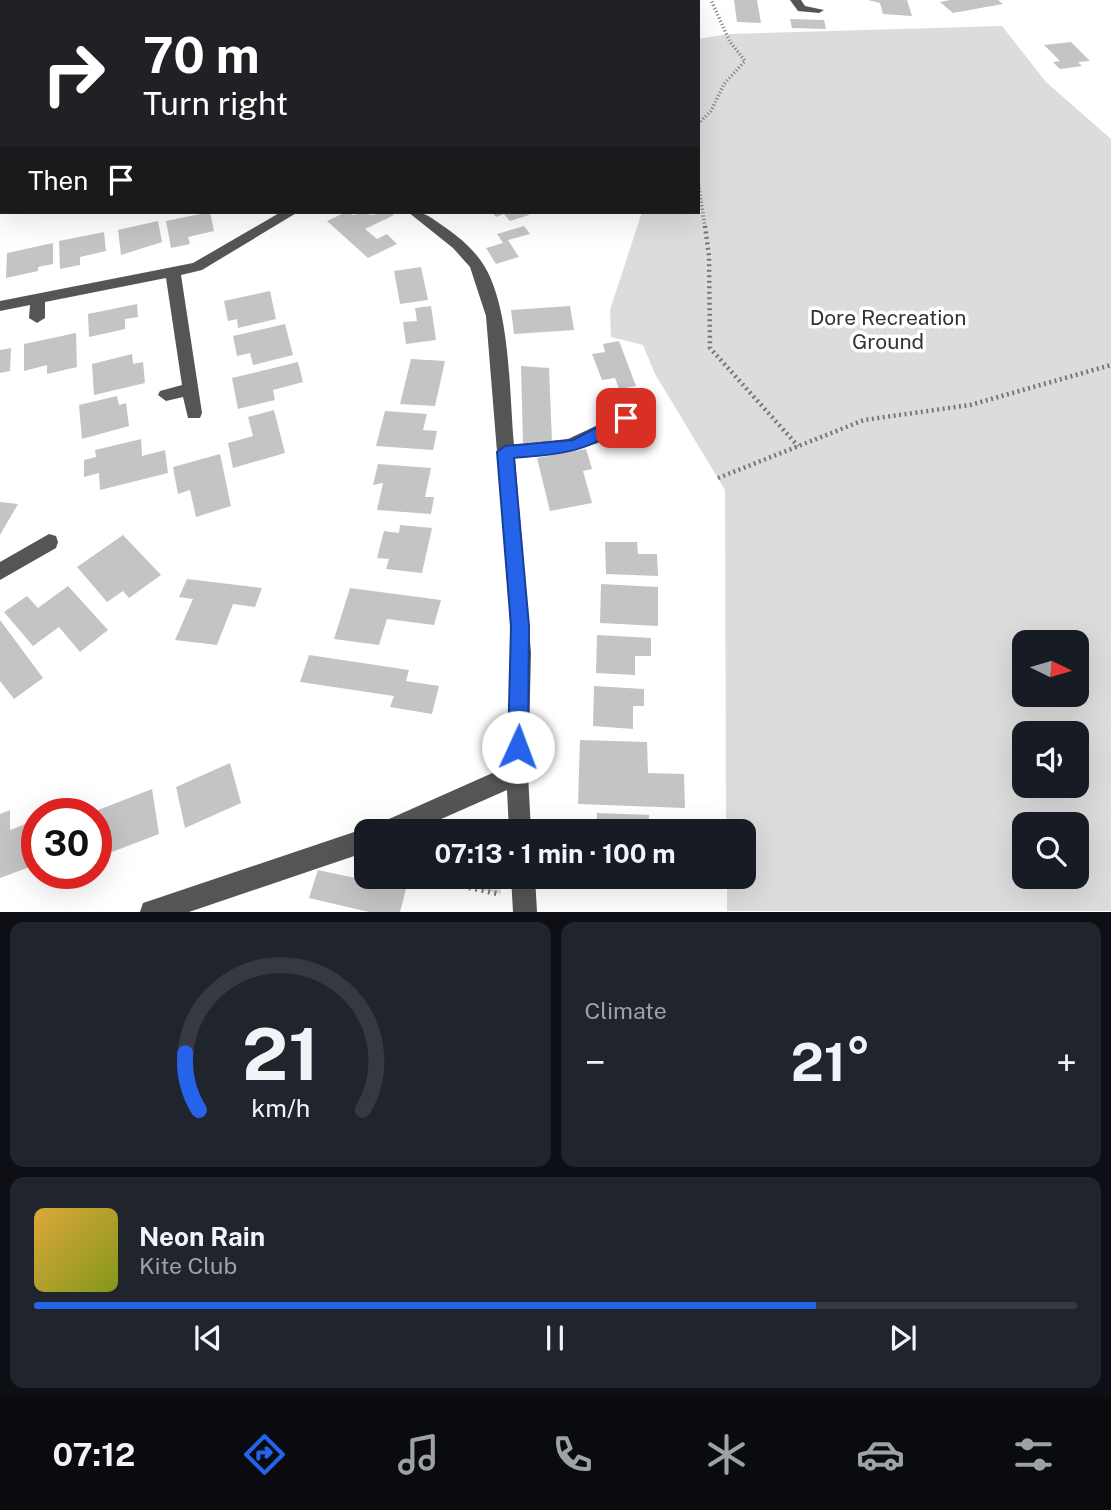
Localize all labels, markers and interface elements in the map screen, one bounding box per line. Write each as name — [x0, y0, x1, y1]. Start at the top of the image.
text: 70 m — [143, 26, 260, 84]
icon: right — [28, 28, 119, 119]
text: Turn right — [143, 85, 288, 122]
icon: arrive — [102, 161, 140, 199]
text: Then — [28, 165, 88, 196]
park label: Dore Recreation Ground — [810, 305, 966, 354]
pin — [596, 388, 656, 448]
icon: arrive — [607, 399, 645, 437]
north arrow — [1012, 630, 1088, 707]
map controls — [1012, 630, 1089, 889]
position arrow — [481, 710, 555, 784]
button: sound — [1012, 721, 1089, 798]
speed limit sign: 30 — [21, 798, 112, 889]
button: search — [1012, 812, 1089, 889]
text: 07:13 · 1 min · 100 m — [434, 838, 676, 869]
text: Climate — [585, 997, 667, 1024]
text: 21 — [242, 1012, 319, 1097]
text: 21° — [791, 1032, 871, 1093]
text: − — [585, 1040, 606, 1085]
text: + — [1056, 1040, 1077, 1085]
text: km/h — [251, 1093, 310, 1123]
text: Neon Rain — [139, 1221, 265, 1252]
text: Kite Club — [139, 1252, 237, 1279]
icon: previous — [189, 1319, 227, 1357]
icon: pause — [536, 1319, 574, 1357]
icon: next — [884, 1319, 922, 1357]
icon: directions — [240, 1430, 289, 1479]
icon: music — [394, 1430, 443, 1479]
icon: phone — [548, 1430, 597, 1479]
icon: climate — [702, 1430, 751, 1479]
icon: car — [856, 1430, 905, 1479]
icon: filters — [1009, 1430, 1058, 1479]
text: 07:12 — [52, 1436, 135, 1473]

